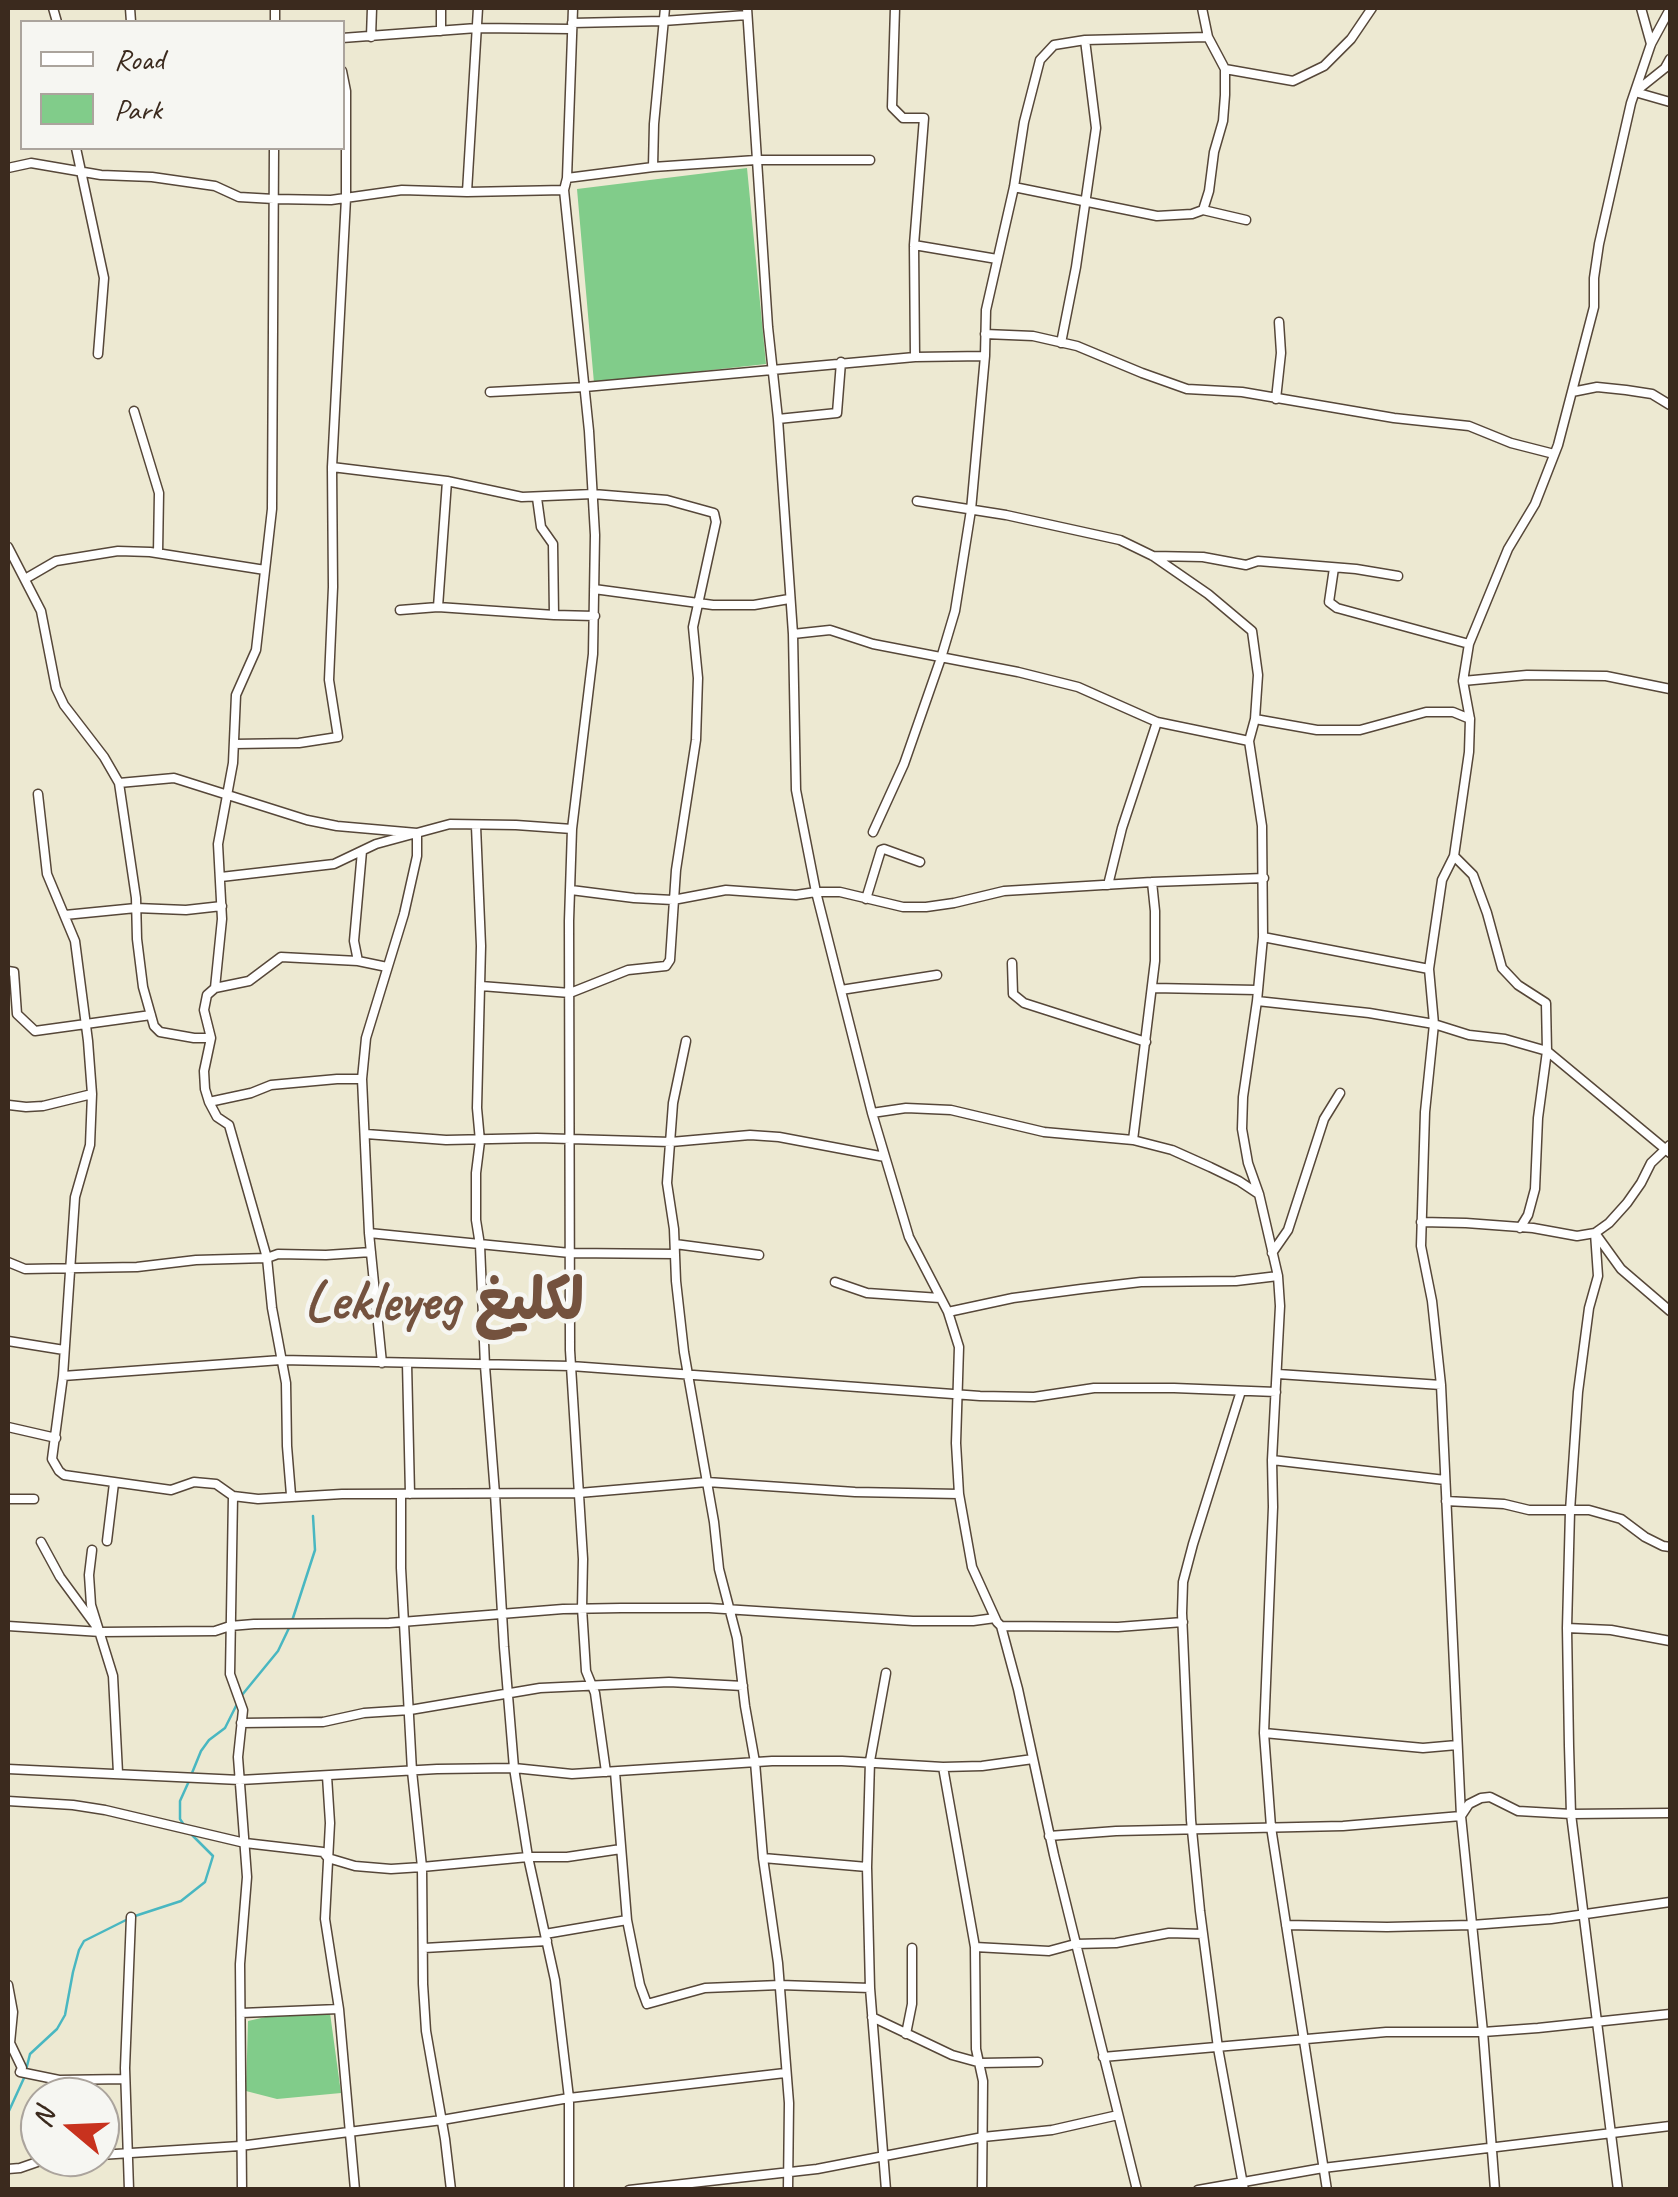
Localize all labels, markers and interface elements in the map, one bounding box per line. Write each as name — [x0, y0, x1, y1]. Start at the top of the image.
legend — [20, 20, 345, 150]
text: Road — [114, 40, 164, 78]
text: Park — [114, 90, 162, 128]
district label: Lekleyeg لكليغ — [304, 1269, 584, 1339]
north arrow — [20, 2077, 120, 2177]
text: N — [24, 2104, 62, 2132]

